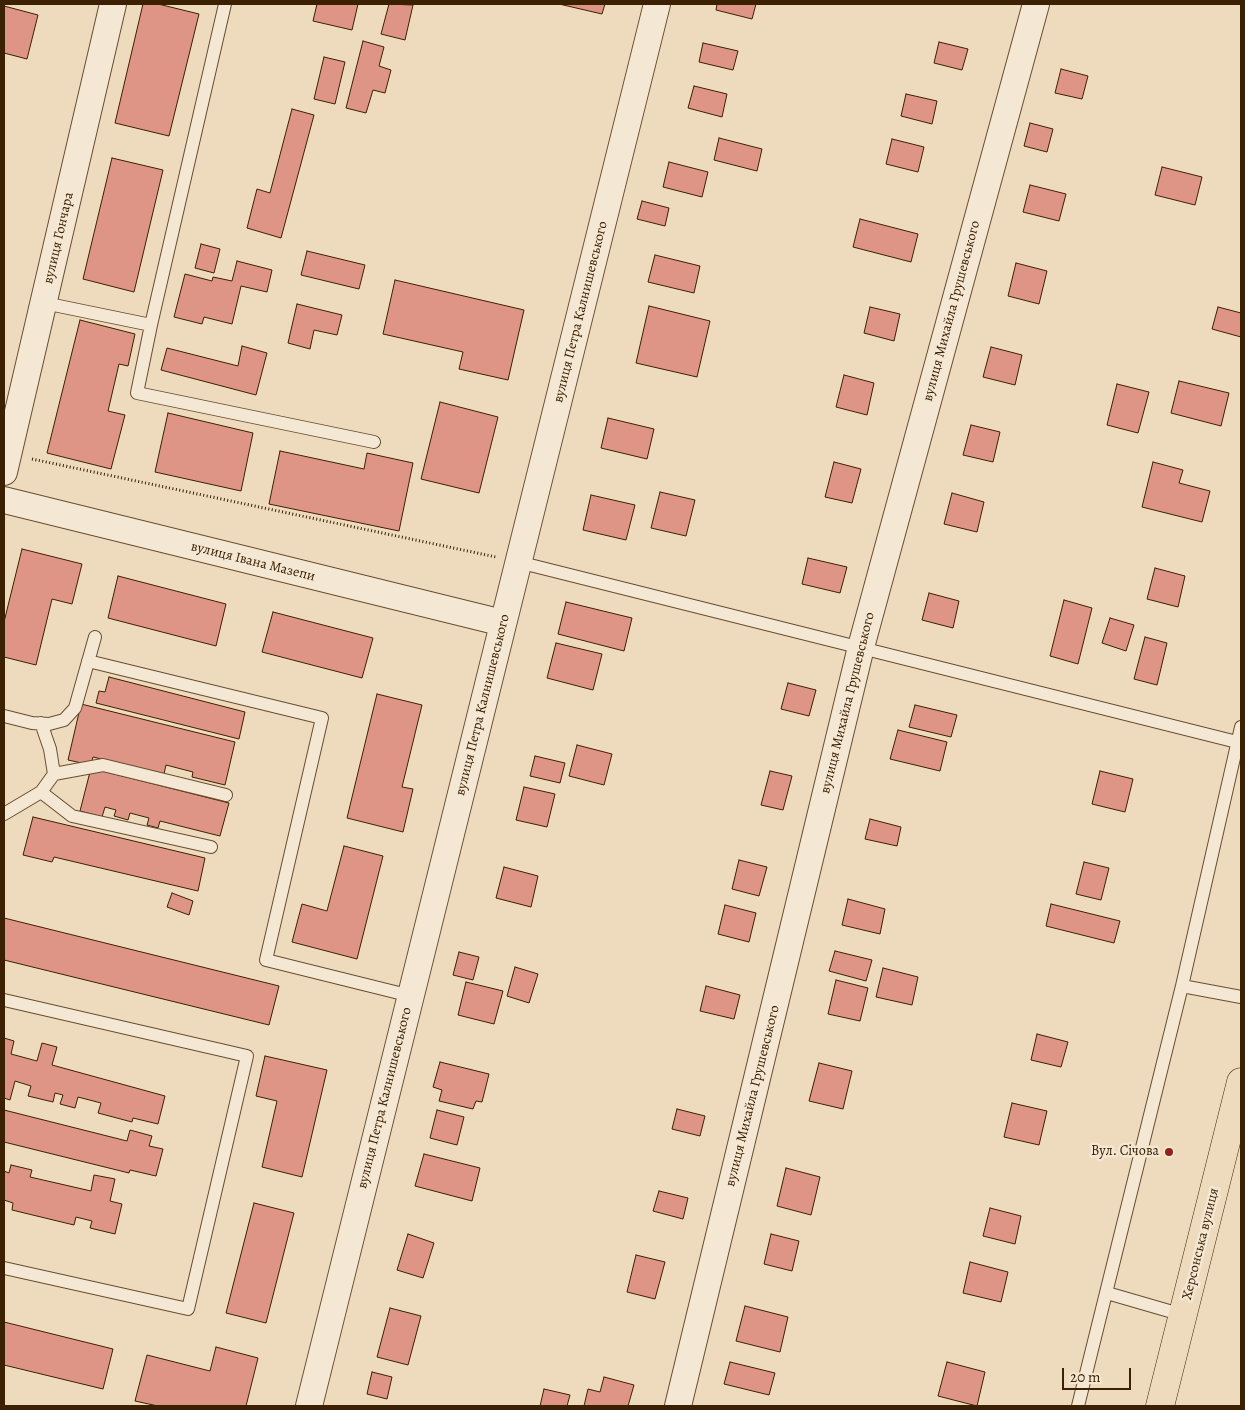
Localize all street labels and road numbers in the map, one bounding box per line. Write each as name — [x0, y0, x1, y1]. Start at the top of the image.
street label: вулиця Гончара — [40, 191, 78, 285]
street label: вулиця Петра Калнишевського — [550, 219, 612, 405]
street label: вулиця Михайла Грушевського — [920, 219, 984, 403]
street label: вулиця Івана Мазепи — [189, 538, 317, 586]
street label: вулиця Михайла Грушевського — [817, 611, 879, 795]
street label: вулиця Петра Калнишевського — [452, 612, 514, 798]
street label: вулиця Михайла Грушевського — [722, 1004, 784, 1188]
street label: вулиця Петра Калнишевського — [354, 1005, 416, 1191]
street label: Херсонська вулиця — [1179, 1186, 1223, 1302]

